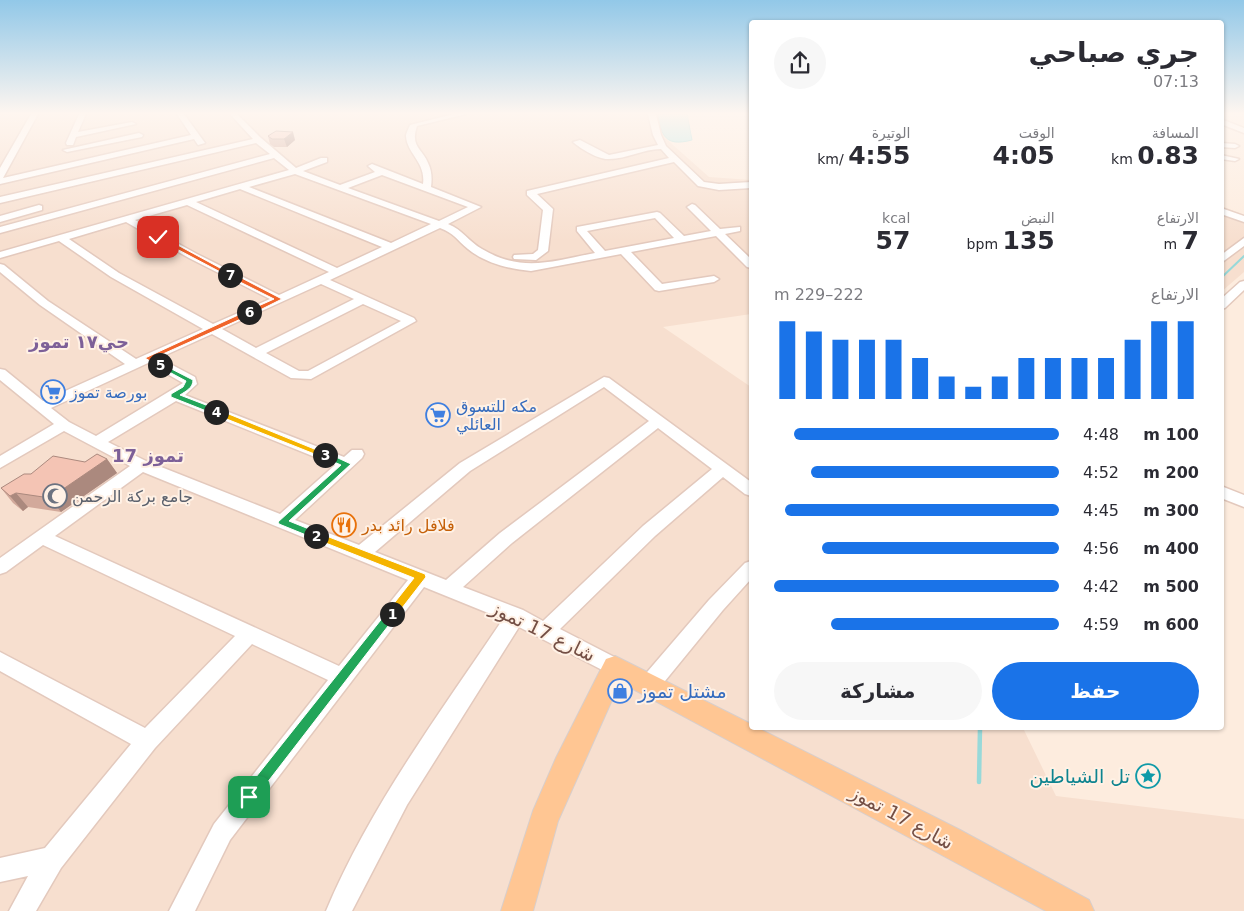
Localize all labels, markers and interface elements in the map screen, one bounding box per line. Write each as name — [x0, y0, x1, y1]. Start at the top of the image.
text: جري صباحي — [1028, 36, 1199, 69]
button: share — [774, 37, 826, 89]
text: 07:13 — [1153, 72, 1199, 91]
text: الوتيرة — [872, 125, 910, 141]
text: الوقت — [1019, 125, 1055, 141]
text: المسافة — [1152, 125, 1199, 141]
text: 4:55 — [848, 141, 910, 170]
text: 4:05 — [992, 141, 1055, 170]
text: 0.83 — [1137, 141, 1199, 170]
text: /km — [817, 151, 848, 167]
text: km — [1111, 151, 1137, 167]
text: kcal — [882, 210, 910, 226]
text: النبض — [1021, 210, 1055, 226]
text: الارتفاع — [1157, 210, 1199, 226]
pin — [137, 216, 179, 258]
icon: check — [144, 223, 172, 251]
text: 57 — [876, 226, 910, 255]
text: 135 — [1002, 226, 1055, 255]
text: 7 — [1182, 226, 1199, 255]
text: bpm — [967, 236, 1002, 252]
text: m — [1164, 236, 1182, 252]
pin: 7 — [218, 262, 242, 288]
text: 7 — [226, 267, 235, 283]
text: 222–229 m — [774, 285, 864, 304]
text: الارتفاع — [1151, 285, 1199, 304]
pin: 6 — [236, 300, 262, 324]
text: 6 — [245, 304, 254, 320]
district label: حي۱۷ تموز — [28, 331, 129, 353]
pin: 5 — [148, 352, 172, 378]
text: 5 — [156, 357, 165, 373]
supermarket icon: بورصة تموز — [40, 379, 66, 405]
place label: بورصة تموز — [69, 383, 147, 403]
place label: مكه للتسوق العائلي — [456, 397, 537, 435]
pin: 4 — [204, 400, 228, 424]
supermarket icon: مكه للتسوق العائلي — [425, 402, 451, 428]
text: 4 — [212, 404, 221, 420]
text: 4:48 — [1083, 425, 1119, 444]
text: 100 m — [1143, 425, 1199, 444]
pin: 3 — [312, 442, 338, 468]
district label: 17 تموز — [112, 445, 184, 467]
text: 3 — [321, 447, 330, 463]
text: 4:52 — [1083, 463, 1119, 482]
text: 200 m — [1143, 463, 1199, 482]
mosque icon: جامع بركة الرحمن — [42, 483, 68, 509]
place label: جامع بركة الرحمن — [72, 487, 193, 507]
text: 4:45 — [1083, 501, 1119, 520]
text: 300 m — [1143, 501, 1199, 520]
restaurant icon: فلافل رائد بدر — [331, 512, 357, 538]
place label: فلافل رائد بدر — [361, 516, 455, 536]
pin: 2 — [304, 524, 328, 548]
text: 2 — [312, 528, 321, 544]
text: 4:56 — [1083, 539, 1119, 558]
text: 400 m — [1143, 539, 1199, 558]
text: 4:42 — [1083, 577, 1119, 596]
text: 500 m — [1143, 577, 1199, 596]
street label: شارع 17 تموز — [486, 596, 599, 667]
pin: 1 — [380, 602, 404, 626]
text: 1 — [388, 606, 397, 622]
text: 4:59 — [1083, 615, 1119, 634]
text: 600 m — [1143, 615, 1199, 634]
button: مشاركة — [774, 662, 982, 720]
button: حفظ — [992, 662, 1199, 720]
shop icon: مشتل تموز — [607, 678, 633, 704]
place label: مشتل تموز — [637, 680, 727, 703]
place icon: تل الشياطين — [1135, 763, 1161, 789]
place label: تل الشياطين — [1029, 765, 1130, 788]
pin — [228, 776, 270, 818]
street label: شارع 17 تموز — [845, 780, 957, 854]
icon: arrive — [235, 783, 263, 811]

